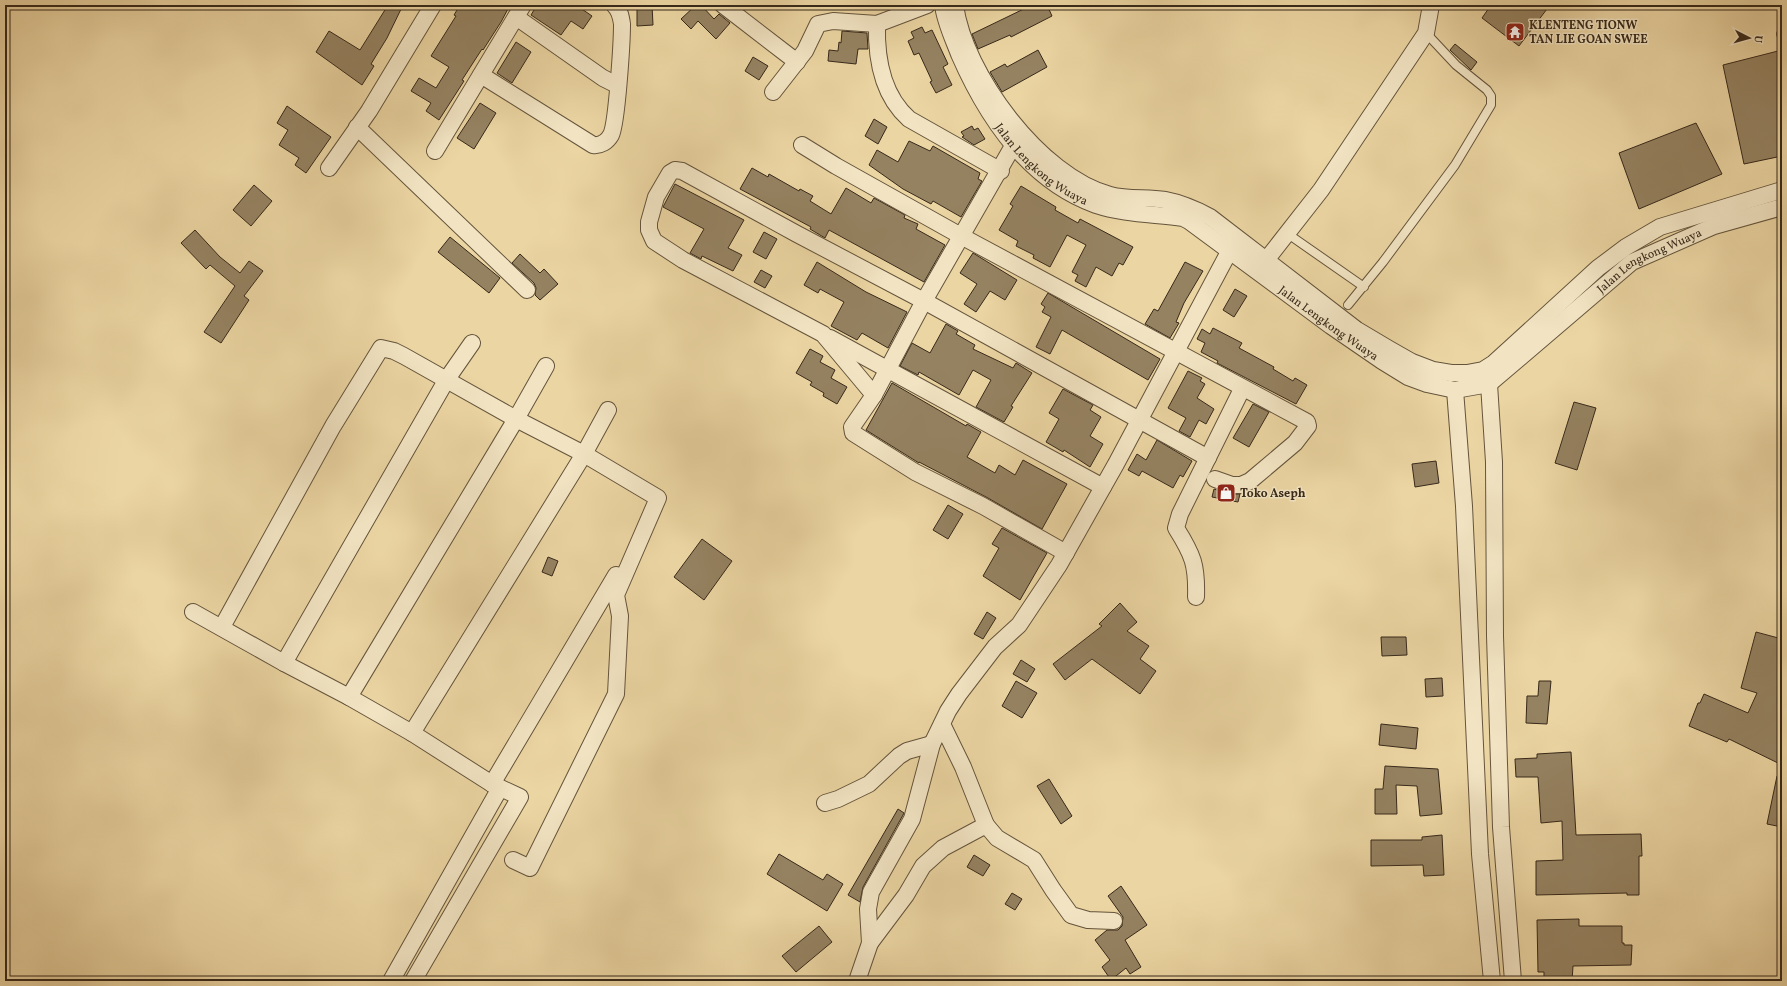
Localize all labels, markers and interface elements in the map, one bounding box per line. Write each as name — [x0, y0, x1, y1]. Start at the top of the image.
place label: KLENTENG TIONW TAN LIE GOAN SWEE — [1529, 18, 1648, 48]
north arrow — [1729, 18, 1769, 58]
temple icon: KLENTENG TIONW TAN LIE GOAN SWEE — [1504, 21, 1526, 43]
text: U — [1750, 34, 1765, 44]
street label: Jalan Lengkong Wuaya — [990, 120, 1090, 210]
street label: Jalan Lengkong Wuaya — [1594, 225, 1705, 298]
street label: Jalan Lengkong Wuaya — [1275, 283, 1381, 365]
shop icon: Toko Aseph — [1215, 482, 1237, 504]
place label: Toko Aseph — [1240, 486, 1306, 502]

